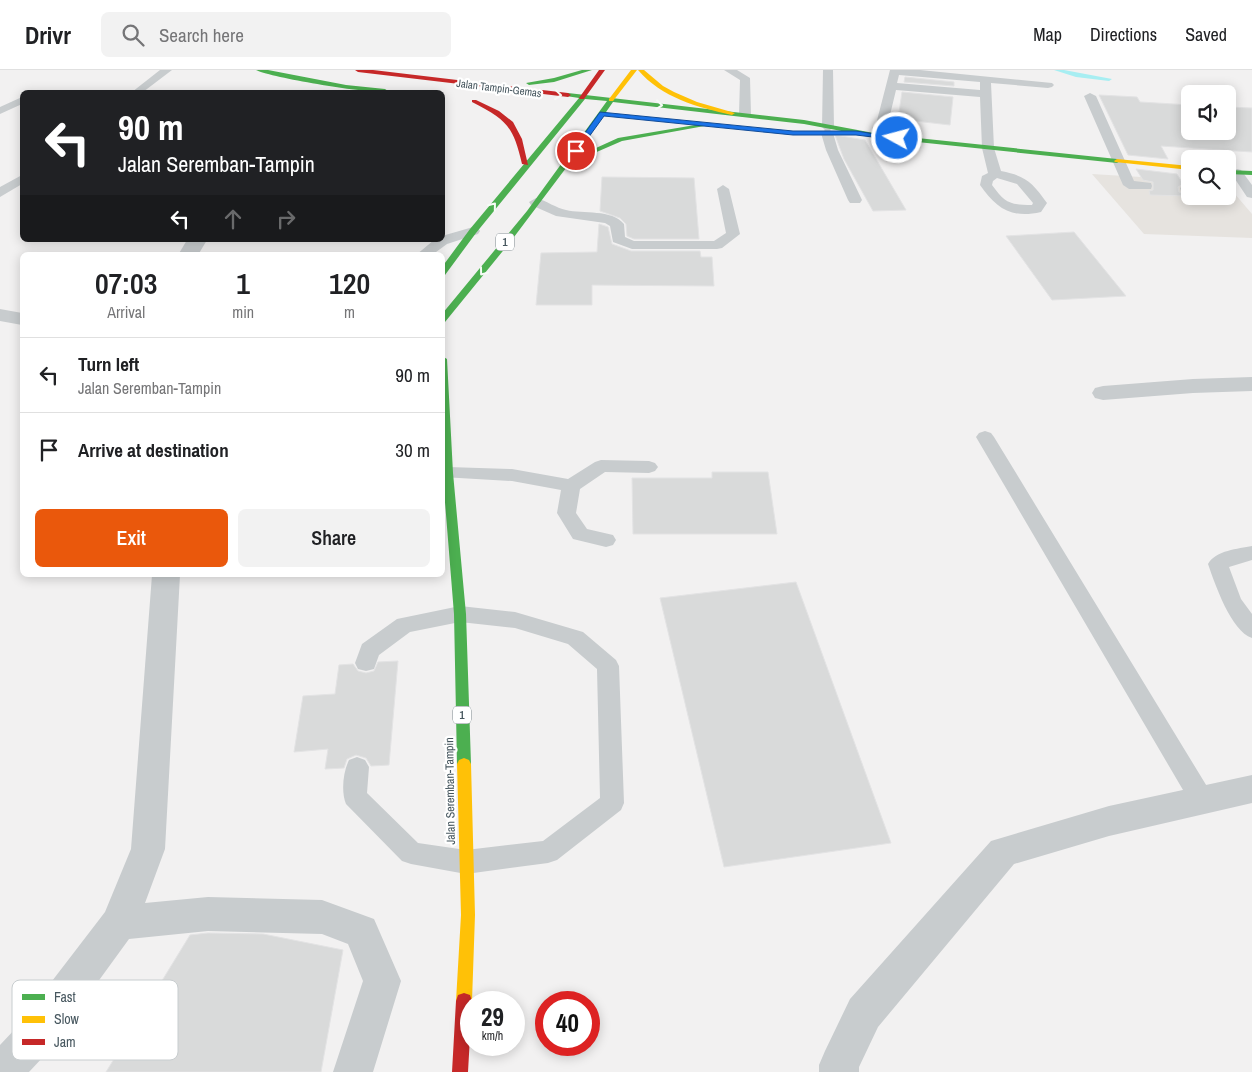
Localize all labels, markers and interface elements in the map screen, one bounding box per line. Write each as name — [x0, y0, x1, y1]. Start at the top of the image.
search box — [101, 12, 451, 57]
text: Drivr — [25, 19, 71, 51]
icon: search — [119, 21, 147, 49]
text: Search here — [159, 22, 244, 48]
text: Map — [1033, 22, 1062, 47]
text: Directions — [1090, 22, 1157, 47]
text: Saved — [1185, 22, 1227, 47]
street label: Jalan Tampin-Gemas — [456, 76, 543, 100]
map controls — [1181, 85, 1236, 205]
button: sound — [1181, 85, 1236, 140]
one-way arrow — [554, 89, 562, 100]
one-way arrow — [655, 99, 663, 110]
text: 90 m — [118, 104, 183, 151]
icon: left — [35, 110, 100, 175]
position arrow — [870, 111, 922, 163]
pin — [555, 130, 597, 172]
icon: arrive — [562, 137, 590, 165]
text: Jalan Seremban-Tampin — [118, 149, 315, 179]
button: search — [1181, 150, 1236, 205]
one-way arrow — [487, 203, 495, 212]
icon: left — [166, 205, 194, 233]
icon: ahead — [219, 205, 247, 233]
icon: right — [272, 205, 300, 233]
road number: 1 — [496, 233, 514, 250]
text: 07:03 — [95, 263, 157, 303]
text: 1 — [236, 263, 250, 303]
text: 120 — [329, 263, 370, 303]
one-way arrow — [481, 266, 489, 275]
text: Arrival — [107, 301, 145, 323]
text: min — [232, 301, 254, 323]
text: m — [344, 301, 355, 323]
text: Turn left — [78, 351, 139, 377]
icon: left — [35, 361, 63, 389]
text: 90 m — [395, 362, 430, 388]
text: Jalan Seremban-Tampin — [78, 377, 221, 399]
icon: arrive — [35, 436, 63, 464]
text: Arrive at destination — [78, 437, 229, 463]
text: 30 m — [395, 437, 430, 463]
button: Exit — [35, 509, 228, 567]
button: Share — [238, 509, 430, 567]
road number: 1 — [453, 706, 471, 724]
street label: Jalan Seremban-Tampin — [441, 737, 459, 845]
legend — [12, 980, 178, 1060]
text: Fast — [54, 988, 76, 1006]
speed limit sign: 40 — [535, 991, 600, 1056]
text: 29 — [481, 1000, 504, 1034]
text: Slow — [54, 1010, 80, 1028]
text: km/h — [482, 1028, 503, 1044]
text: Jam — [54, 1033, 76, 1051]

